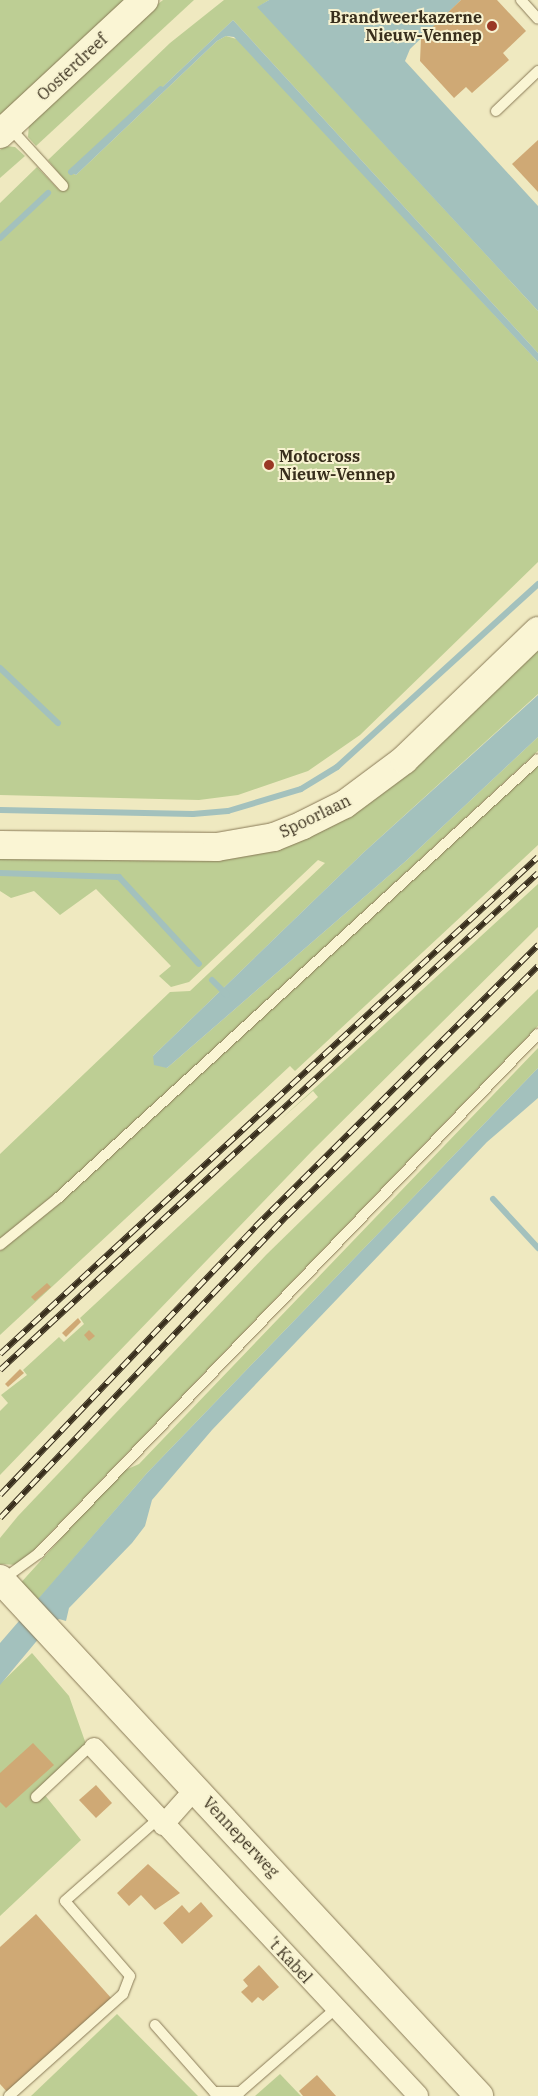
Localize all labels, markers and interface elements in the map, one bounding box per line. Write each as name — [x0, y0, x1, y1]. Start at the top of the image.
place label: Brandweerkazerne Nieuw-Vennep — [330, 7, 482, 45]
marker: Brandweerkazerne Nieuw-Vennep — [486, 20, 498, 32]
street label: Oosterdreef — [33, 30, 111, 104]
place label: Motocross Nieuw-Vennep — [279, 446, 395, 484]
marker: Motocross Nieuw-Vennep — [263, 459, 275, 471]
street label: Spoorlaan — [276, 790, 354, 842]
street label: Venneperweg — [199, 1793, 283, 1881]
street label: 't Kabel — [264, 1933, 316, 1987]

